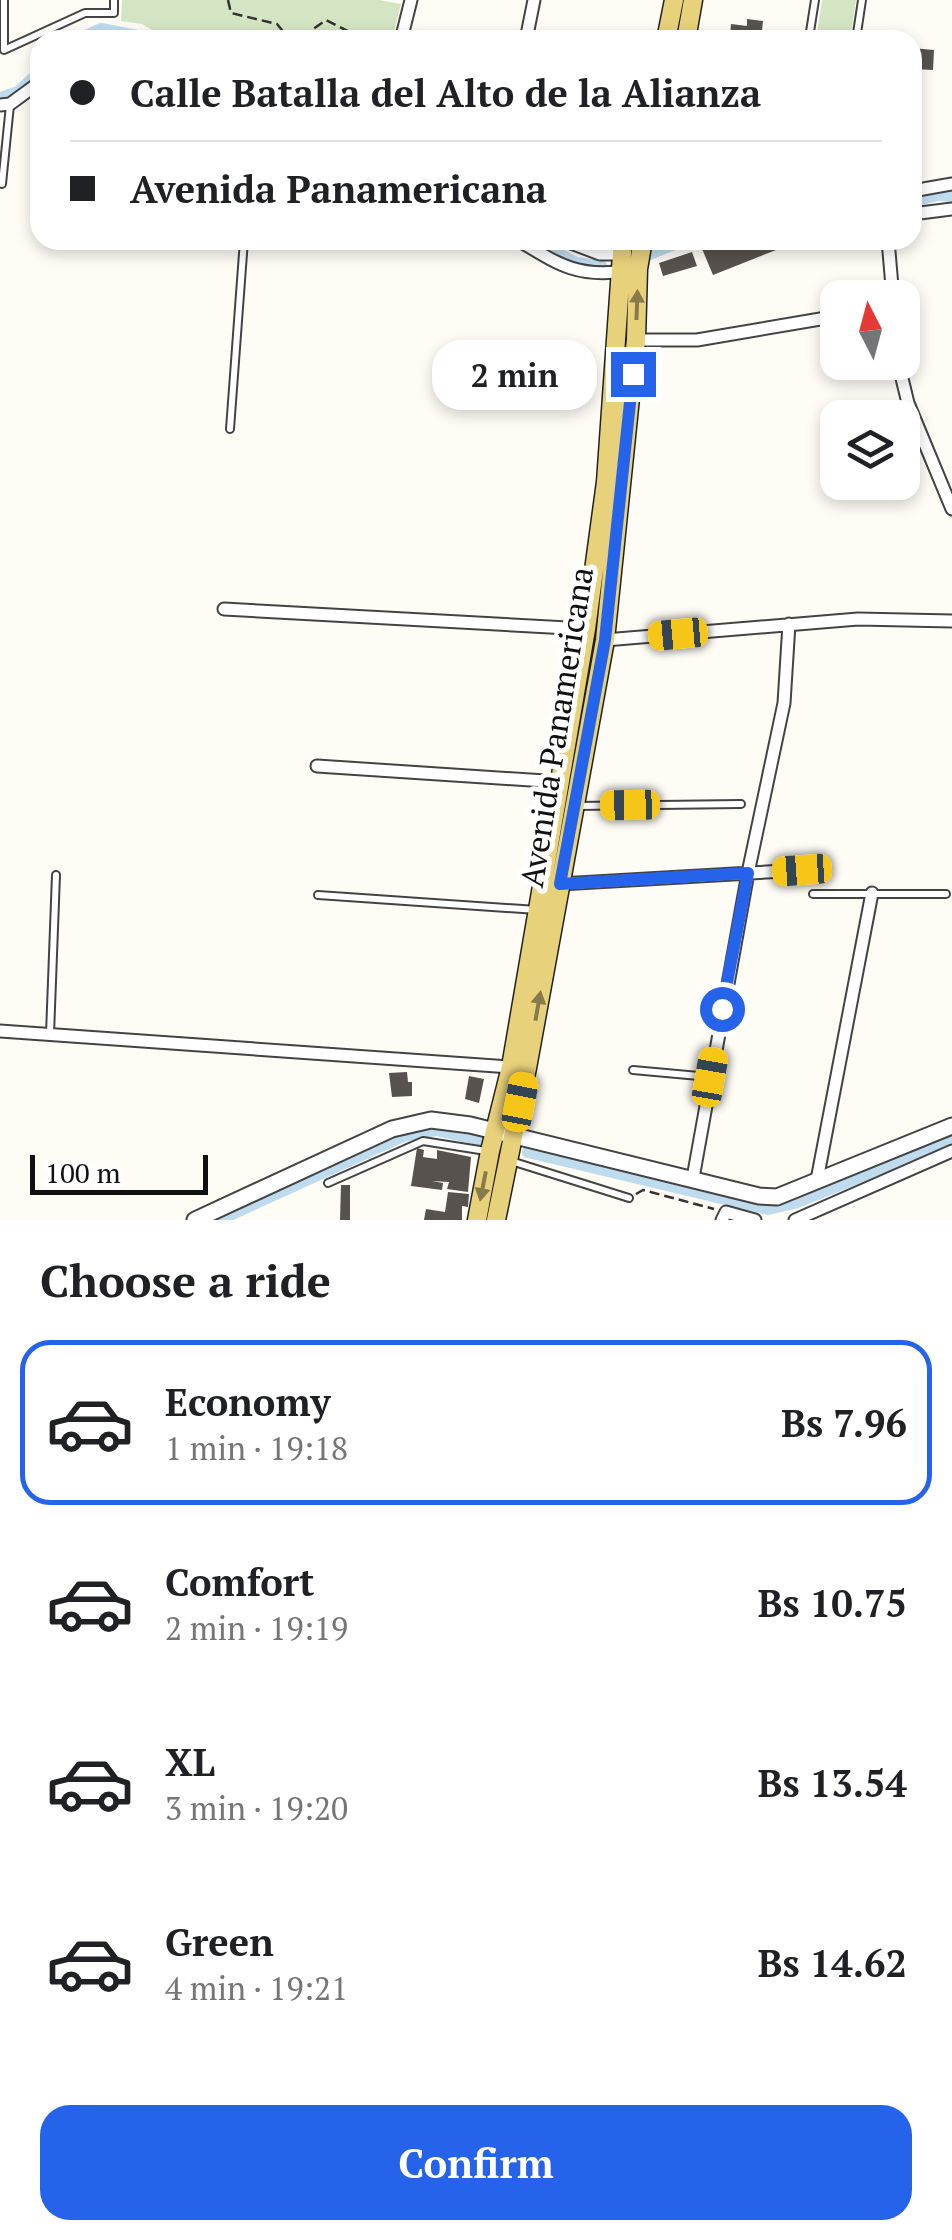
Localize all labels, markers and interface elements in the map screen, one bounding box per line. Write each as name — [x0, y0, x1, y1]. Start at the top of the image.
text: Calle Batalla del Alto de la Alianza — [130, 68, 761, 118]
text: Avenida Panamericana — [130, 164, 547, 214]
north arrow — [820, 280, 920, 380]
map controls — [820, 280, 920, 500]
one-way arrow — [630, 288, 646, 320]
callout: 2 min — [433, 339, 598, 409]
route end — [611, 352, 656, 397]
text: 2 min — [471, 354, 558, 396]
button: layers — [820, 400, 920, 500]
street label: Avenida Panamericana — [510, 564, 602, 890]
car — [647, 616, 709, 652]
car — [600, 789, 660, 821]
car — [771, 853, 833, 887]
route start — [700, 987, 745, 1032]
one-way arrow — [531, 990, 546, 1022]
car — [690, 1045, 730, 1109]
car — [500, 1070, 540, 1134]
scale bar — [30, 1150, 208, 1194]
text: 100 m — [45, 1154, 121, 1191]
one-way arrow — [475, 1170, 490, 1202]
text: Choose a ride — [40, 1250, 331, 1310]
text: Economy — [165, 1377, 331, 1427]
icon: car — [45, 1378, 135, 1468]
text: Bs 7.96 — [781, 1398, 907, 1448]
text: 1 min · 19:18 — [165, 1427, 348, 1469]
text: Comfort — [165, 1557, 314, 1607]
icon: car — [45, 1558, 135, 1648]
text: Bs 10.75 — [758, 1578, 907, 1628]
text: 2 min · 19:19 — [165, 1607, 348, 1649]
text: XL — [165, 1737, 215, 1787]
icon: car — [45, 1738, 135, 1828]
text: Bs 13.54 — [758, 1758, 907, 1808]
text: 3 min · 19:20 — [165, 1787, 348, 1829]
text: Green — [165, 1917, 274, 1967]
icon: car — [45, 1918, 135, 2008]
text: Bs 14.62 — [758, 1938, 907, 1988]
text: 4 min · 19:21 — [165, 1967, 348, 2009]
button: Confirm — [40, 2105, 912, 2220]

